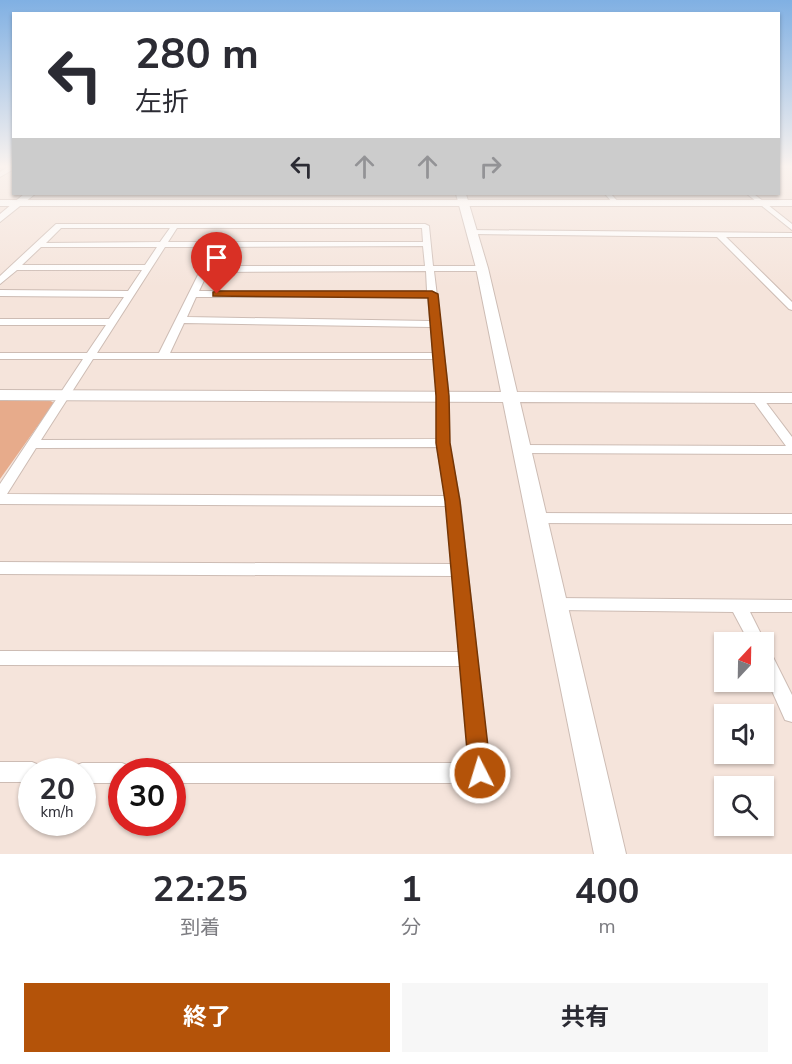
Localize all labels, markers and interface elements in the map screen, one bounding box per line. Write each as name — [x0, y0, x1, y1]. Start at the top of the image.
text: 280 m — [135, 26, 259, 83]
icon: left — [36, 36, 114, 114]
text: 左折 — [135, 84, 189, 121]
icon: left — [285, 150, 318, 183]
icon: ahead — [348, 150, 381, 183]
icon: ahead — [411, 150, 444, 183]
icon: right — [474, 150, 507, 183]
pin — [191, 232, 242, 294]
icon: arrive — [200, 241, 233, 274]
north arrow — [714, 632, 774, 692]
map controls — [714, 632, 774, 836]
button: sound — [714, 704, 774, 764]
position arrow — [448, 741, 512, 805]
speed limit sign: 30 — [108, 758, 186, 836]
text: 20 — [39, 769, 75, 810]
button: search — [714, 776, 774, 836]
text: km/h — [40, 802, 74, 822]
text: 22:25 — [153, 865, 248, 914]
text: 1 — [400, 865, 422, 914]
text: 400 — [575, 867, 639, 916]
text: m — [598, 913, 616, 940]
text: 到着 — [180, 914, 220, 941]
text: 分 — [401, 914, 421, 941]
button: 終了 — [24, 983, 390, 1052]
button: 共有 — [402, 983, 768, 1052]

